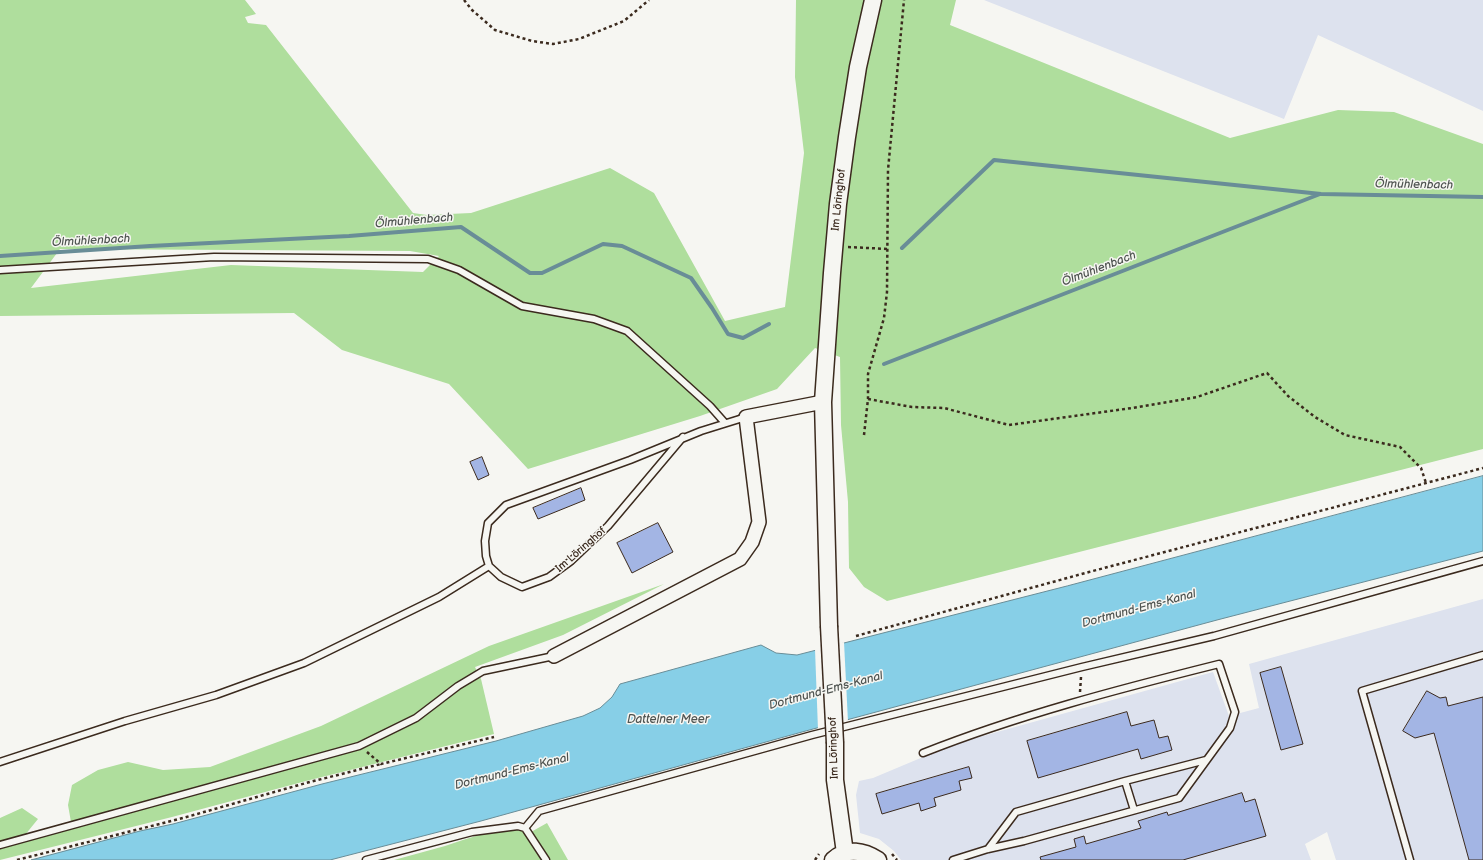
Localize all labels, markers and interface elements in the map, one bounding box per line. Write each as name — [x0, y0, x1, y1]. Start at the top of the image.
street label: Im Löringhof — [829, 168, 849, 232]
water label: Ölmühlenbach — [1375, 177, 1453, 193]
water label: Ölmühlenbach — [374, 210, 454, 232]
water label: Ölmühlenbach — [51, 232, 131, 250]
water label: Ölmühlenbach — [1060, 248, 1138, 290]
street label: Im Löringhof — [553, 525, 609, 575]
water label: Dortmund-Ems-Kanal — [1080, 587, 1198, 631]
water label: Dortmund-Ems-Kanal — [767, 669, 885, 713]
water label: Dattelner Meer — [627, 713, 709, 727]
street label: Im Löringhof — [826, 717, 842, 779]
water label: Dortmund-Ems-Kanal — [453, 751, 571, 793]

